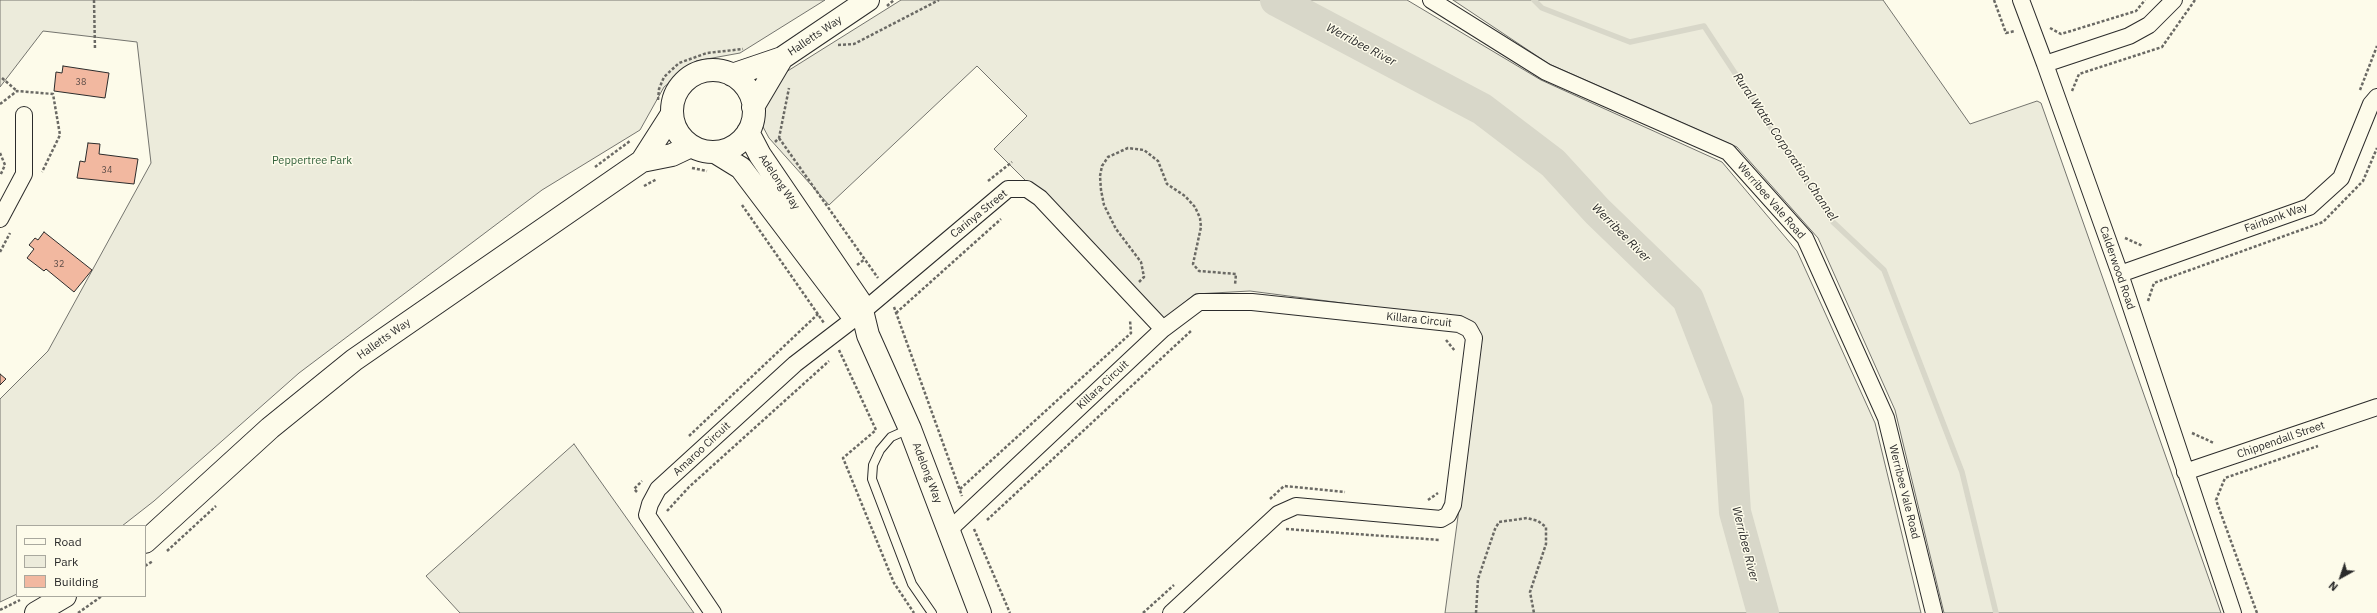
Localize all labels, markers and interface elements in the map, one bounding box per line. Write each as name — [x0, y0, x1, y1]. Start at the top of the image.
street label: Halletts Way — [786, 13, 844, 59]
water label: Werribee River — [1324, 21, 1398, 69]
water label: Rural Water Corporation Channel — [1730, 70, 1840, 224]
house number: 38 — [76, 77, 86, 87]
street label: Adelong Way — [756, 152, 802, 212]
park label: Peppertree Park — [272, 154, 352, 168]
street label: Werribee Vale Road — [1734, 160, 1808, 242]
house number: 34 — [102, 165, 112, 175]
street label: Carinya Street — [948, 187, 1010, 241]
street label: Fairbank Way — [2243, 200, 2309, 236]
water label: Werribee River — [1589, 201, 1653, 265]
street label: Calderwood Road — [2097, 225, 2137, 311]
house number: 32 — [54, 259, 64, 269]
street label: Killara Circuit — [1386, 310, 1452, 330]
street label: Halletts Way — [355, 316, 413, 362]
street label: Killara Circuit — [1074, 358, 1132, 412]
street label: Amaroo Circuit — [671, 419, 733, 479]
street label: Chippendall Street — [2235, 419, 2327, 461]
street label: Adelong Way — [909, 441, 945, 505]
street label: Werribee Vale Road — [1886, 443, 1922, 541]
water label: Werribee River — [1729, 505, 1761, 583]
legend — [16, 525, 146, 597]
text: Road — [54, 534, 82, 549]
text: Park — [54, 554, 78, 569]
north arrow — [2321, 557, 2361, 597]
text: Building — [54, 574, 98, 589]
text: N — [2326, 578, 2341, 594]

